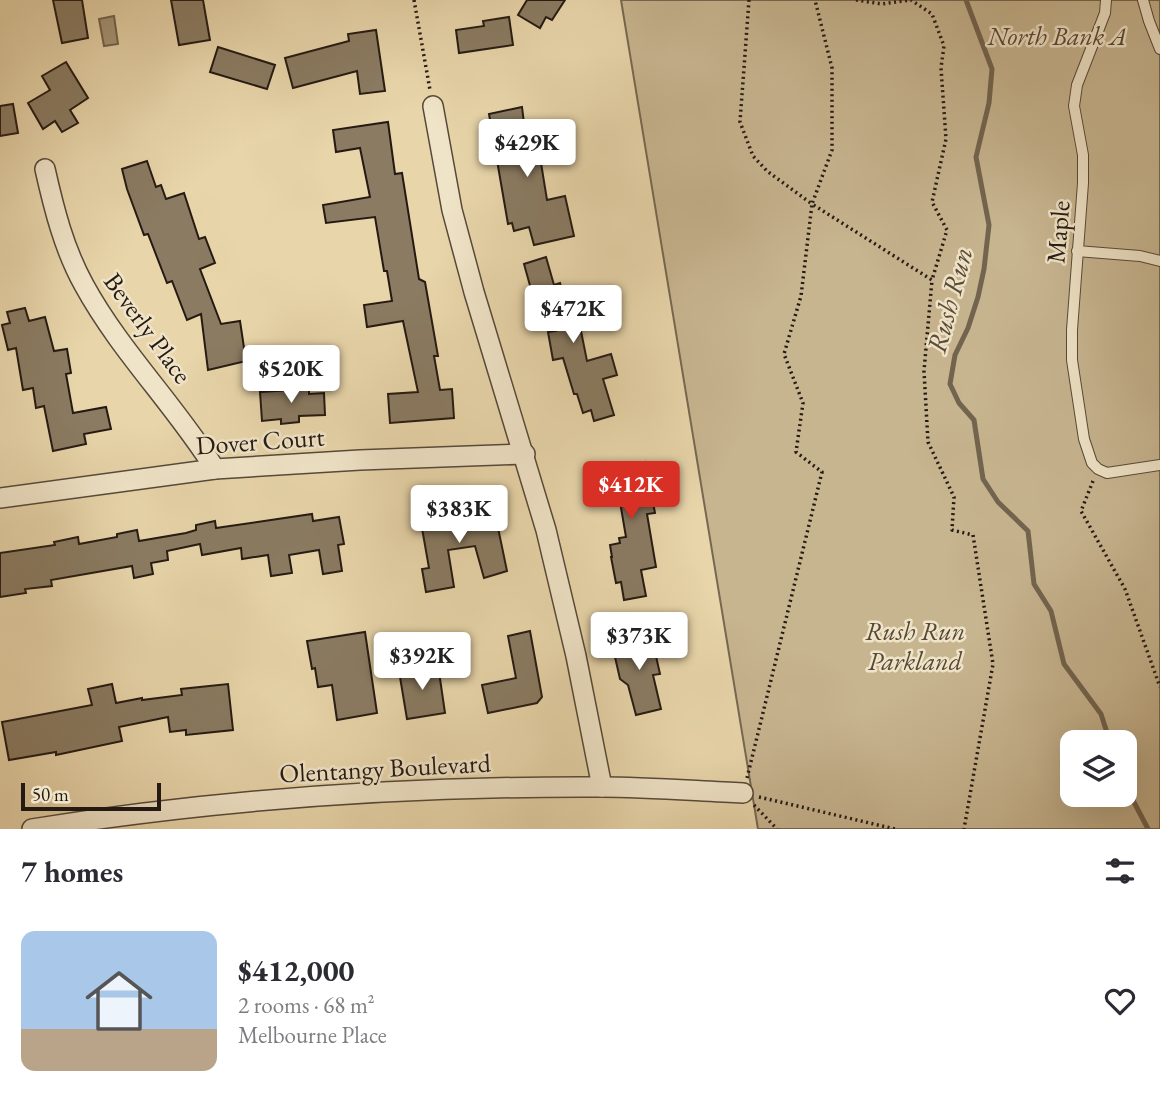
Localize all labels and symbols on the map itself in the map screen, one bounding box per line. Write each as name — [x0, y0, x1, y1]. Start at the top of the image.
park label: North Bank A — [986, 19, 1127, 53]
pin: $429K — [478, 120, 576, 179]
street label: Maple — [1038, 199, 1078, 265]
water label: Rush Run — [918, 243, 980, 357]
street label: Beverly Place — [96, 266, 200, 390]
pin: $472K — [524, 286, 622, 345]
pin: $520K — [242, 346, 340, 405]
street label: Dover Court — [195, 420, 325, 462]
pin: $412K — [582, 462, 680, 521]
pin: $383K — [410, 486, 508, 545]
pin: $373K — [590, 612, 688, 672]
park label: Rush Run Parkland — [865, 614, 965, 678]
pin: $392K — [373, 632, 471, 692]
street label: Olentangy Boulevard — [278, 745, 492, 791]
scale bar — [21, 780, 161, 812]

